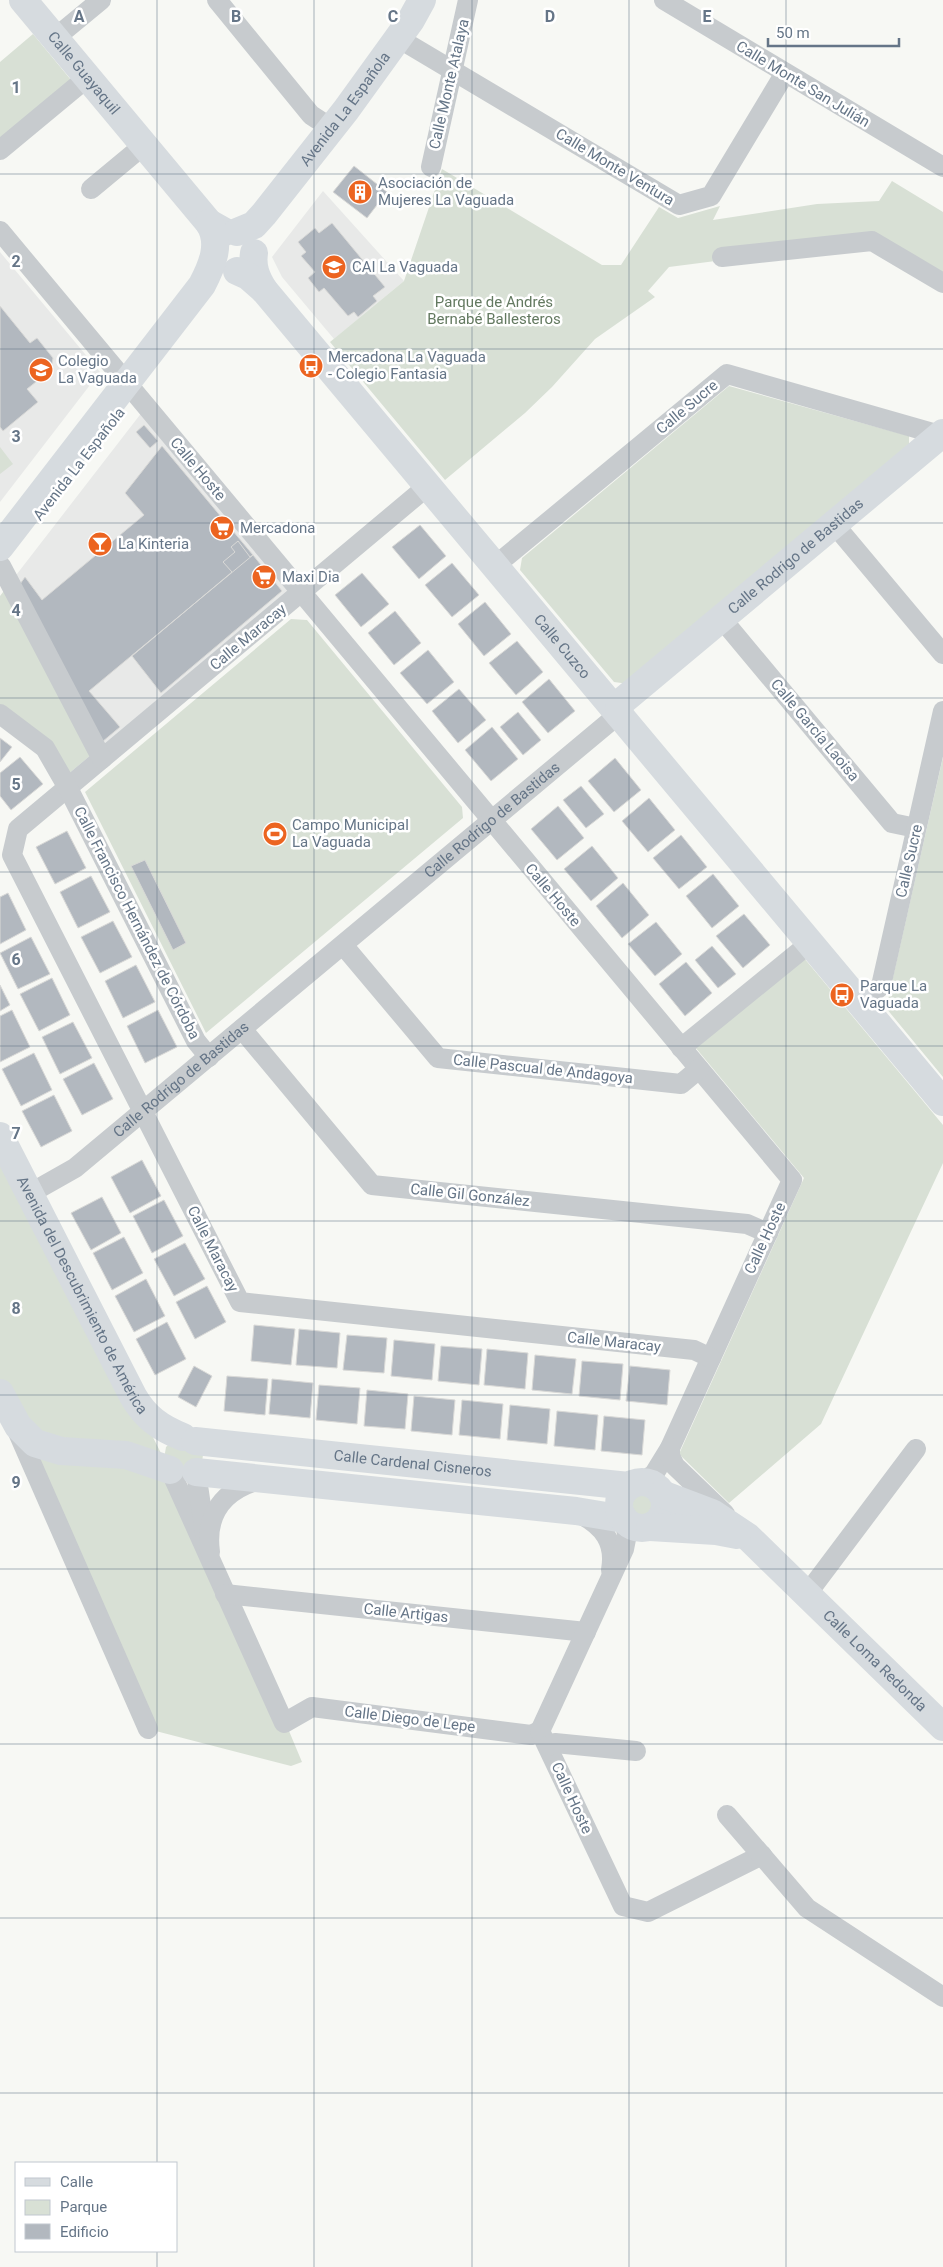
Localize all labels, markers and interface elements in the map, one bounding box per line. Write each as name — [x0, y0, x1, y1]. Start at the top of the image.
text: A — [74, 7, 85, 26]
text: B — [231, 7, 241, 26]
text: C — [388, 7, 398, 26]
text: D — [545, 7, 555, 26]
text: E — [703, 7, 712, 26]
scale bar — [768, 15, 899, 47]
street label: Calle Monte Atalaya — [425, 17, 473, 151]
text: 50 m — [776, 24, 810, 42]
street label: Calle Guayaquil — [44, 28, 124, 118]
street label: Calle Monte San Julián — [733, 37, 873, 131]
street label: Avenida La Española — [296, 48, 394, 170]
text: 1 — [11, 78, 21, 97]
street label: Calle Monte Ventura — [553, 125, 677, 209]
place label: Asociación de Mujeres La Vaguada — [378, 174, 514, 209]
building icon: Asociación de Mujeres La Vaguada — [347, 179, 373, 205]
text: 2 — [11, 252, 21, 271]
school or university icon: CAI La Vaguada — [321, 254, 347, 280]
place label: CAI La Vaguada — [352, 258, 458, 276]
park label: Parque de Andrés Bernabé Ballesteros — [427, 293, 561, 328]
place label: Mercadona La Vaguada - Colegio Fantasia — [328, 348, 486, 383]
place label: Colegio La Vaguada — [58, 352, 137, 387]
bus stop icon: Mercadona La Vaguada - Colegio Fantasia — [298, 353, 324, 379]
school or university icon: Colegio La Vaguada — [28, 357, 54, 383]
street label: Calle Sucre — [653, 376, 721, 438]
street label: Avenida La Española — [29, 404, 129, 524]
text: 3 — [11, 427, 21, 446]
street label: Calle Hoste — [166, 434, 230, 504]
street label: Calle Rodrigo de Bastidas — [724, 494, 867, 618]
supermarket icon: Mercadona — [209, 515, 235, 541]
place label: Mercadona — [240, 519, 315, 537]
bar icon: La Kinteria — [87, 531, 113, 557]
place label: La Kinteria — [118, 535, 189, 553]
supermarket icon: Maxi Dia — [251, 564, 277, 590]
place label: Maxi Dia — [282, 568, 340, 586]
street label: Calle Maracay — [206, 600, 290, 674]
text: 4 — [11, 601, 21, 620]
street label: Calle Cuzco — [530, 610, 594, 682]
street label: Calle García Laoisa — [767, 675, 863, 785]
street label: Calle Rodrigo de Bastidas — [421, 758, 563, 882]
text: 5 — [11, 775, 21, 794]
street label: Calle Francisco Hernández de Córdoba — [70, 804, 204, 1042]
place label: Campo Municipal La Vaguada — [292, 816, 409, 851]
sports icon: Campo Municipal La Vaguada — [262, 821, 288, 847]
street label: Calle Sucre — [892, 822, 926, 899]
street label: Calle Hoste — [521, 860, 585, 930]
text: 6 — [11, 950, 21, 969]
place label: Parque La Vaguada — [860, 977, 927, 1012]
bus stop icon: Parque La Vaguada — [829, 982, 855, 1008]
street label: Calle Rodrigo de Bastidas — [110, 1018, 253, 1141]
street label: Calle Pascual de Andagoya — [452, 1051, 634, 1087]
text: 7 — [11, 1124, 21, 1143]
street label: Avenida del Descubrimiento de América — [13, 1173, 151, 1418]
street label: Calle Gil González — [409, 1180, 531, 1210]
street label: Calle Hoste — [741, 1199, 789, 1277]
street label: Calle Maracay — [184, 1203, 242, 1295]
text: 8 — [11, 1299, 21, 1318]
street label: Calle Maracay — [566, 1328, 662, 1356]
street label: Calle Cardenal Cisneros — [333, 1446, 493, 1481]
text: 9 — [11, 1473, 21, 1492]
street label: Calle Artigas — [363, 1600, 449, 1626]
street label: Calle Loma Redonda — [819, 1606, 931, 1715]
street label: Calle Diego de Lepe — [344, 1702, 476, 1736]
street label: Calle Hoste — [548, 1759, 596, 1837]
legend — [15, 2162, 178, 2252]
text: Calle — [60, 2173, 93, 2191]
text: Parque — [60, 2198, 107, 2216]
text: Edificio — [60, 2223, 109, 2241]

